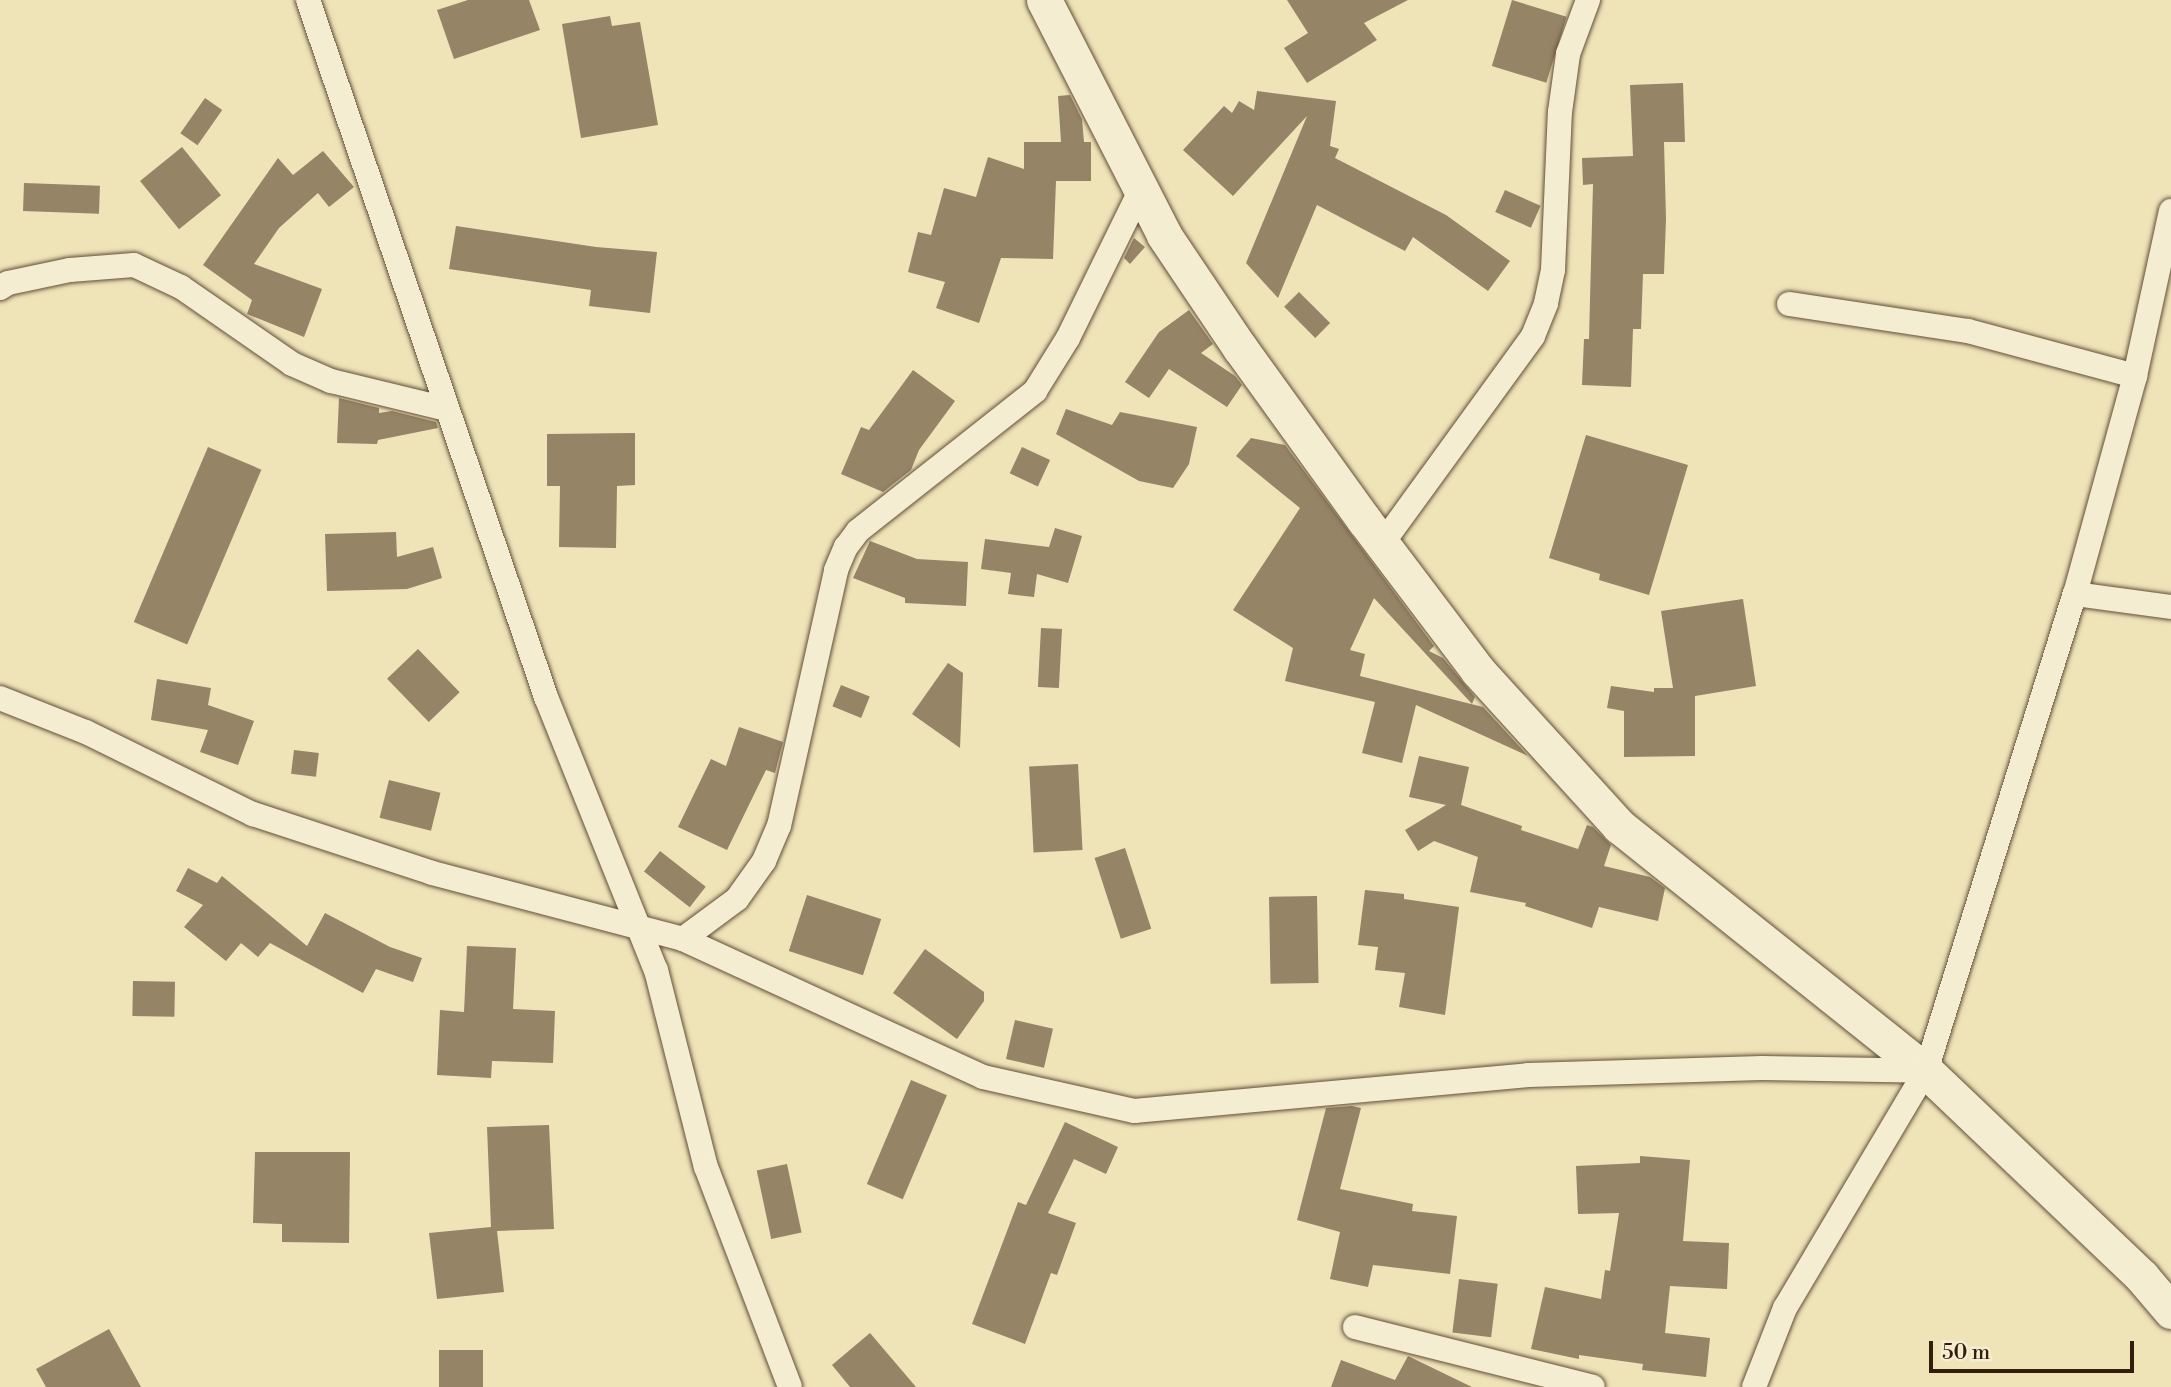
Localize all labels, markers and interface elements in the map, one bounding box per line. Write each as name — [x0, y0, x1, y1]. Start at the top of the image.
scale bar — [1933, 1328, 2138, 1372]
text: 50 m — [1942, 1340, 1990, 1366]

